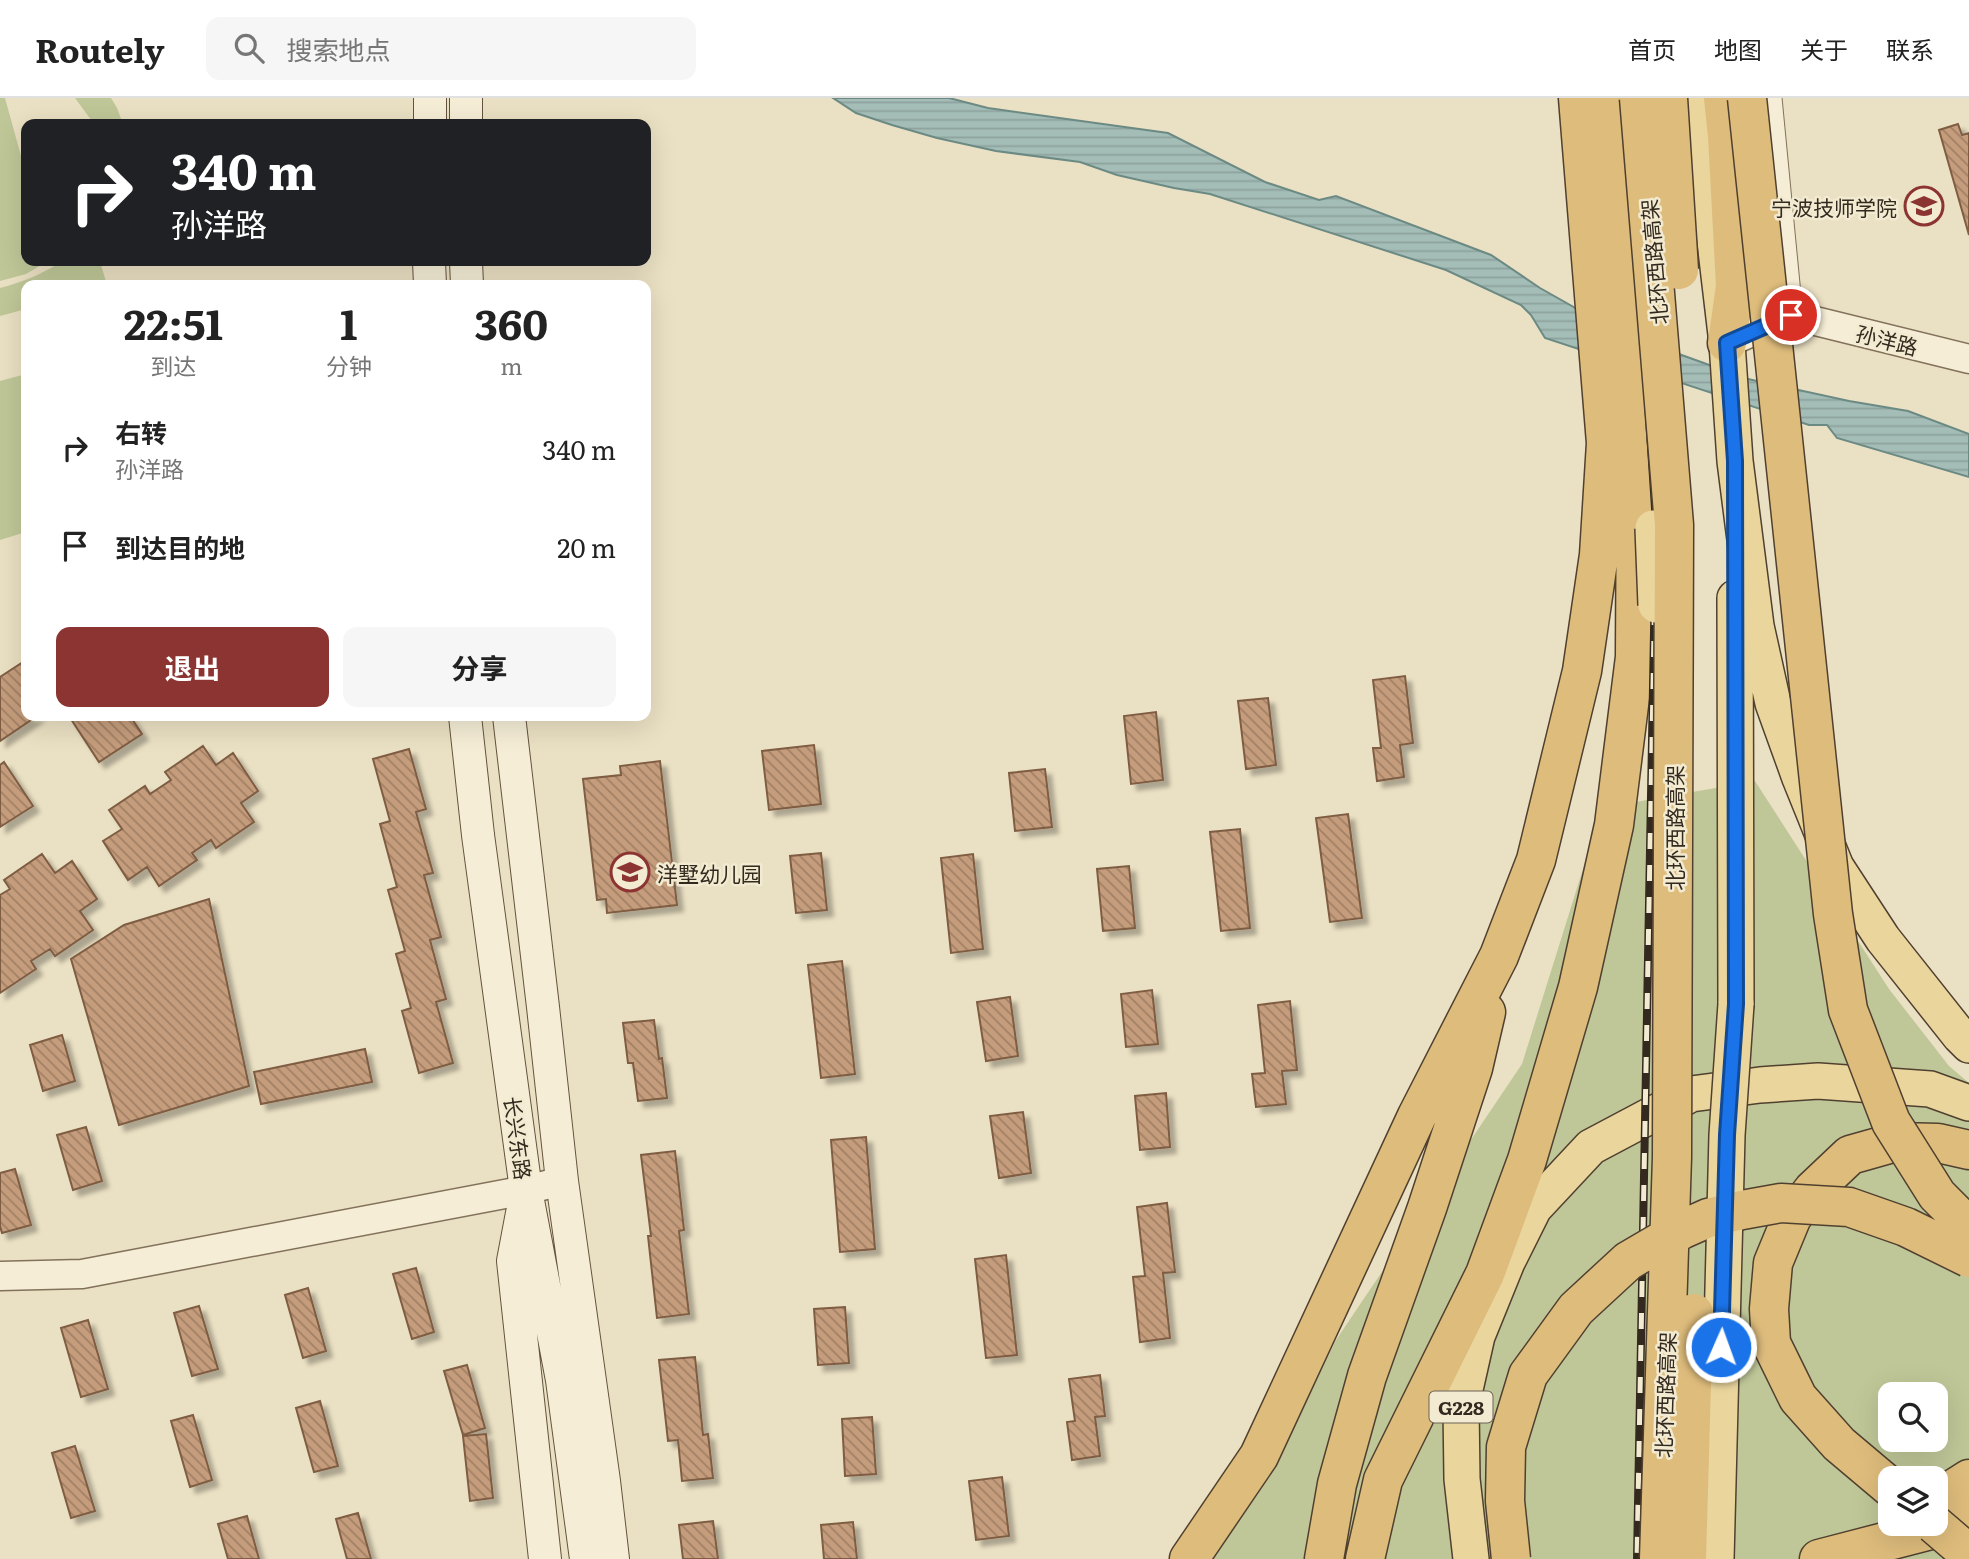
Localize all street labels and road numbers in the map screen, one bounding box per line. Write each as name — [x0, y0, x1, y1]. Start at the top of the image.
street label: 北环西路高架 — [1632, 198, 1674, 326]
street label: 孙洋路 — [1853, 316, 1921, 362]
street label: 北环西路高架 — [1658, 765, 1689, 891]
street label: 长兴东路 — [498, 1094, 540, 1182]
street label: 北环西路高架 — [1646, 1331, 1682, 1459]
road number: G228 — [1430, 1392, 1492, 1422]

